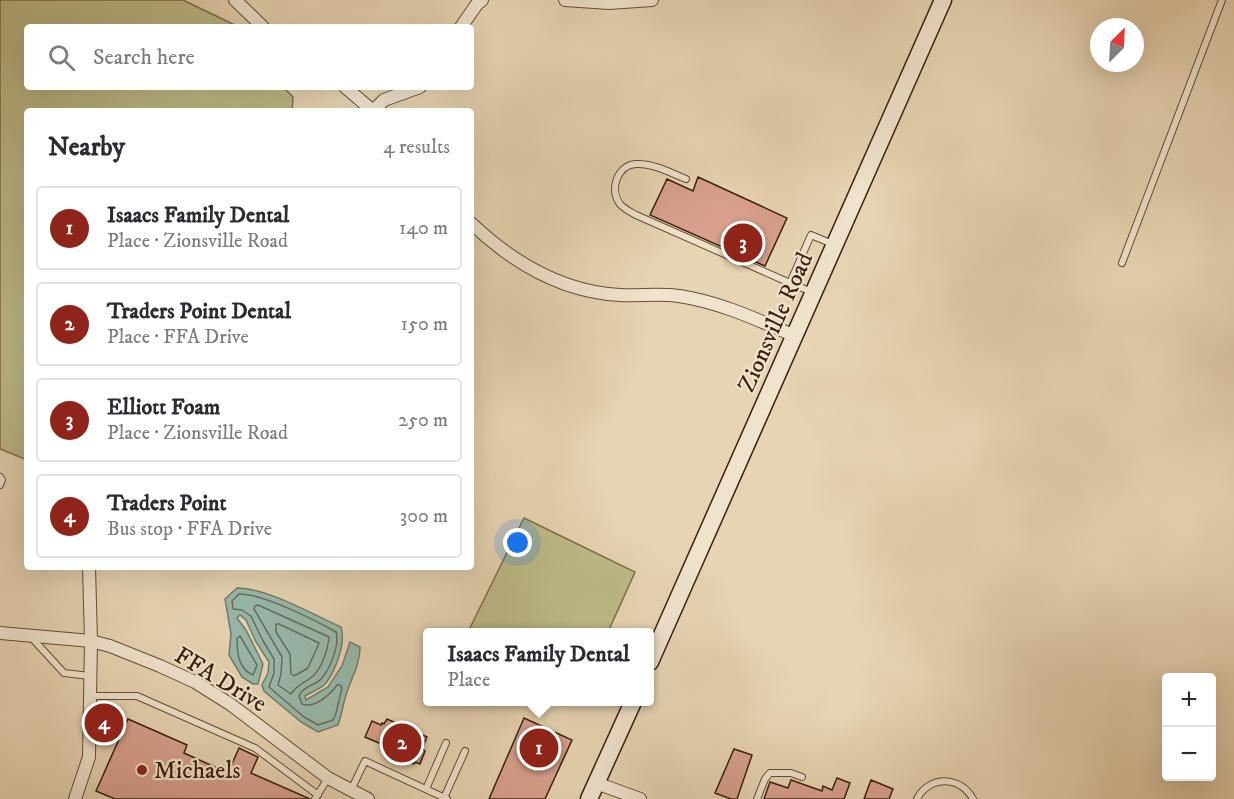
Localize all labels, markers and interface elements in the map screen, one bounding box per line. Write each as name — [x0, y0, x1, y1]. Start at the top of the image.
north arrow — [1090, 18, 1144, 72]
search box — [24, 24, 474, 90]
icon: search — [45, 41, 78, 74]
text: Search here — [93, 44, 195, 71]
text: Nearby — [48, 131, 125, 164]
text: 4 results — [383, 135, 450, 160]
text: Isaacs Family Dental — [107, 202, 289, 229]
text: 1 — [66, 216, 73, 241]
text: 140 m — [399, 216, 448, 241]
pin: 3 — [724, 220, 762, 266]
text: Place · Zionsville Road — [107, 229, 288, 254]
street label: Zionsville Road — [732, 248, 820, 397]
text: Traders Point Dental — [107, 298, 291, 325]
text: 2 — [65, 312, 74, 337]
text: 150 m — [401, 312, 448, 337]
text: Place · FFA Drive — [107, 325, 249, 350]
text: Elliott Foam — [107, 394, 220, 421]
text: 3 — [66, 408, 73, 433]
text: 250 m — [398, 408, 448, 433]
text: Place · Zionsville Road — [107, 421, 288, 446]
text: Traders Point — [107, 490, 226, 517]
text: 4 — [64, 504, 75, 529]
text: 300 m — [400, 504, 448, 529]
text: Bus stop · FFA Drive — [107, 517, 272, 542]
your location — [503, 528, 532, 557]
popup — [423, 628, 654, 706]
street label: FFA Drive — [169, 641, 272, 719]
text: Isaacs Family Dental — [447, 641, 630, 668]
text: Place — [447, 668, 490, 693]
map controls — [1162, 673, 1216, 781]
button: + — [1162, 673, 1216, 727]
pin: 4 — [84, 700, 124, 746]
pin: 2 — [382, 720, 422, 766]
pin: 1 — [520, 726, 558, 771]
button: − — [1162, 727, 1216, 781]
place label: Michaels — [154, 756, 240, 786]
marker: Michaels — [135, 763, 149, 777]

